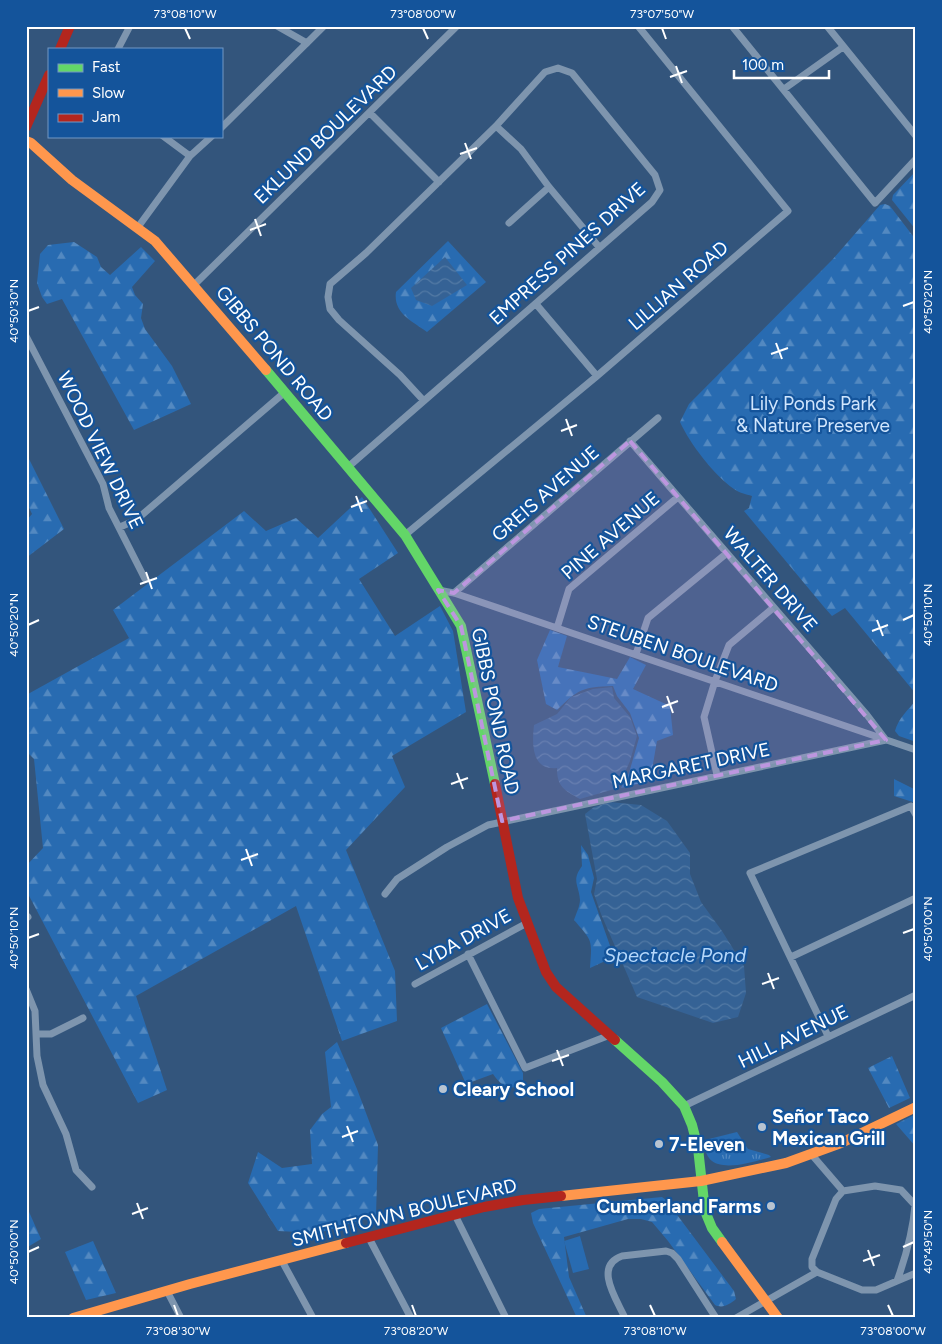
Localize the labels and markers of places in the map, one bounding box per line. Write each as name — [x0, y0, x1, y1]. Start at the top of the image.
place label: Cleary School — [453, 1078, 574, 1101]
marker: Cleary School — [437, 1083, 449, 1095]
place label: Señor Taco Mexican Grill — [772, 1105, 885, 1150]
marker: Señor Taco Mexican Grill — [756, 1121, 768, 1133]
place label: 7-Eleven — [669, 1133, 745, 1156]
marker: 7-Eleven — [653, 1138, 665, 1150]
place label: Cumberland Farms — [596, 1195, 761, 1218]
marker: Cumberland Farms — [765, 1200, 777, 1212]

